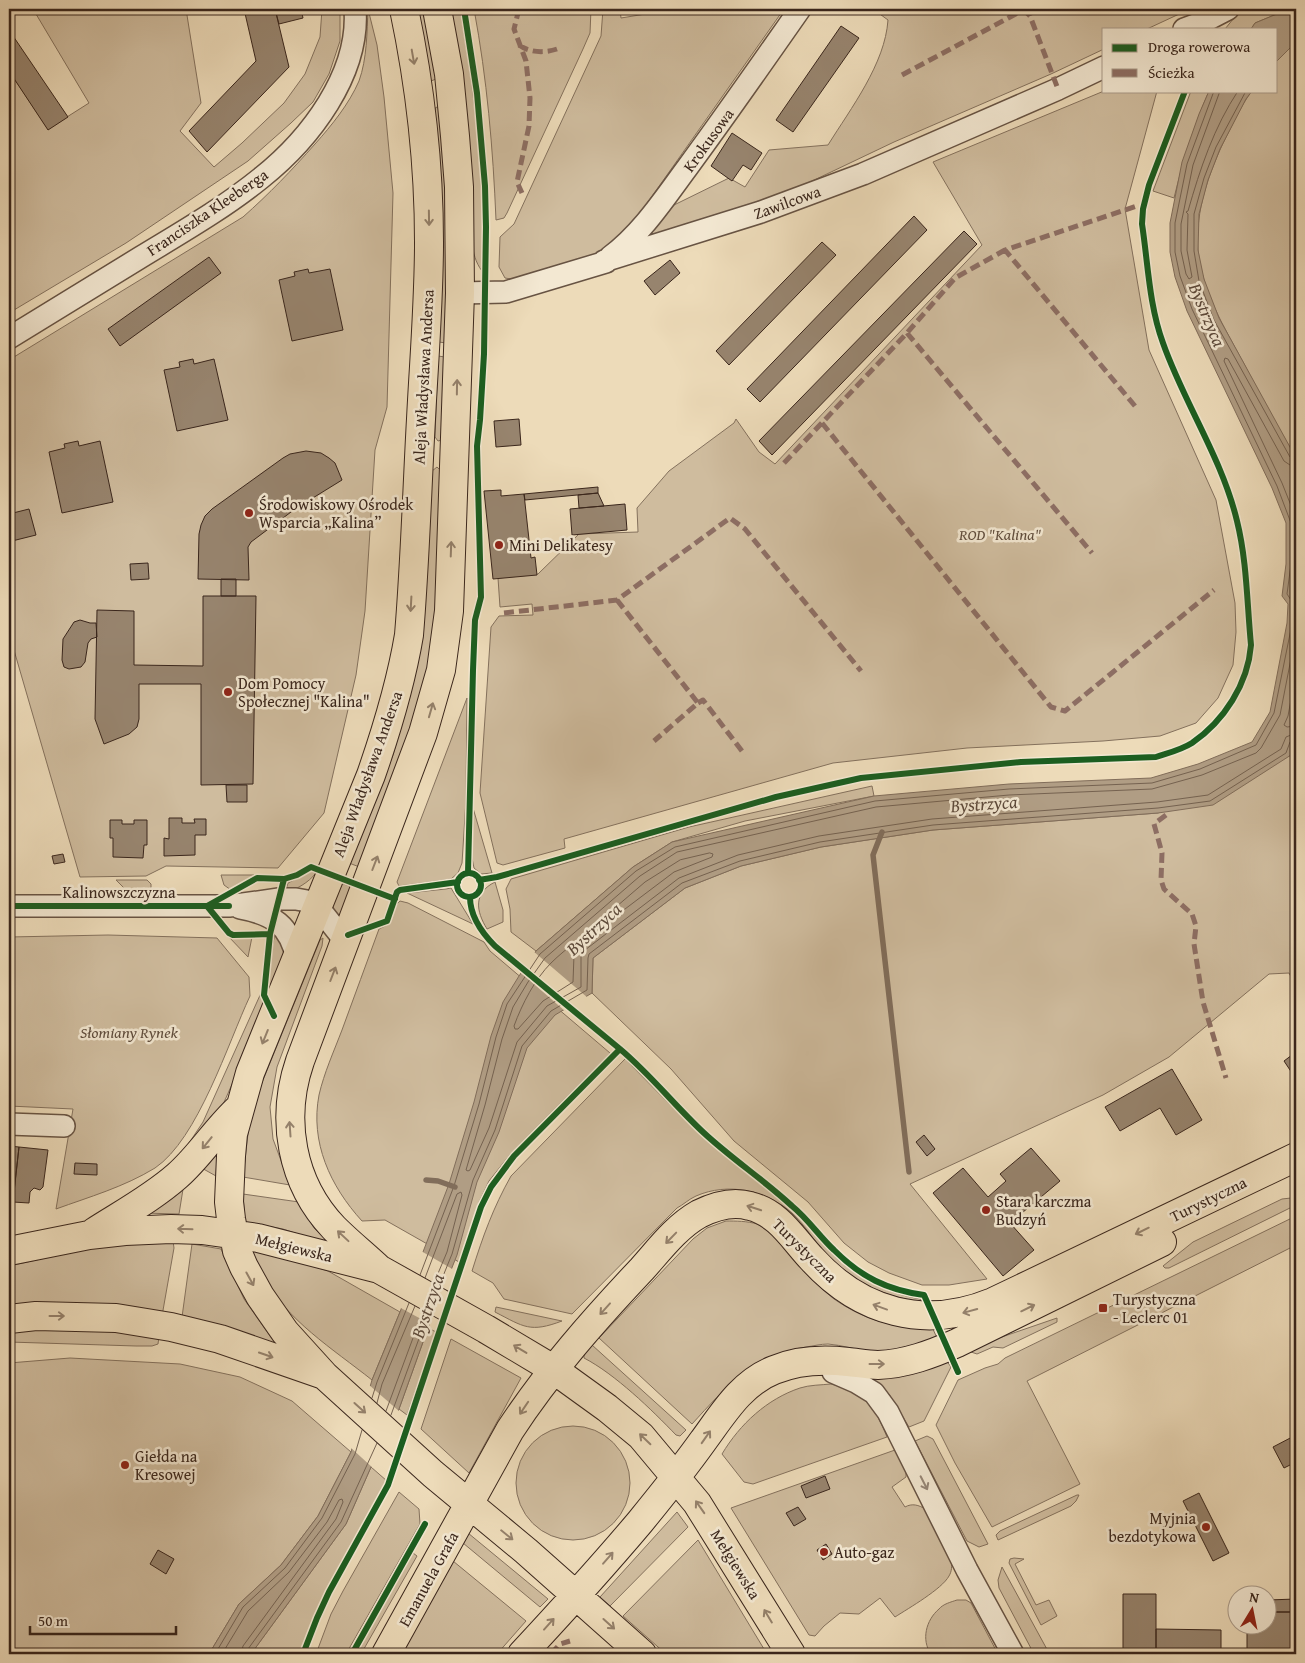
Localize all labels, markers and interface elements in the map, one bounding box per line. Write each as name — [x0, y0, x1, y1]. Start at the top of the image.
legend — [1102, 28, 1278, 92]
text: Droga rowerowa — [1148, 36, 1250, 57]
one-way arrow — [409, 48, 419, 64]
text: Ścieżka — [1148, 62, 1195, 83]
street label: Krokusowa — [677, 103, 740, 177]
street label: Franciszka Kleeberga — [141, 162, 273, 262]
street label: Zawilcowa — [750, 179, 824, 225]
one-way arrow — [424, 210, 433, 226]
water label: Bystrzyca — [1182, 278, 1233, 352]
street label: Aleja Władysława Andersa — [406, 288, 440, 465]
one-way arrow — [452, 379, 462, 396]
place label: Środowiskowy Ośrodek Wsparcia „Kalina” — [259, 492, 414, 534]
marker: Środowiskowy Ośrodek Wsparcia „Kalina” — [243, 507, 255, 519]
park label: ROD "Kalina" — [958, 522, 1042, 546]
place label: Mini Delikatesy — [509, 533, 613, 557]
marker: Mini Delikatesy — [493, 539, 505, 551]
one-way arrow — [447, 541, 456, 557]
one-way arrow — [407, 596, 416, 612]
place label: Dom Pomocy Społecznej "Kalina" — [238, 671, 370, 713]
marker: Dom Pomocy Społecznej "Kalina" — [222, 686, 234, 698]
street label: Aleja Władysława Andersa — [326, 687, 408, 860]
one-way arrow — [426, 702, 436, 718]
water label: Bystrzyca — [949, 788, 1019, 819]
one-way arrow — [371, 855, 380, 871]
street label: Kalinowszczyzna — [62, 880, 176, 904]
water label: Bystrzyca — [559, 895, 628, 962]
one-way arrow — [328, 967, 338, 982]
park label: Słomiany Rynek — [80, 1020, 179, 1044]
one-way arrow — [260, 1029, 269, 1044]
one-way arrow — [286, 1122, 295, 1138]
one-way arrow — [201, 1136, 212, 1149]
street label: Turystyczna — [1166, 1170, 1251, 1228]
place label: Stara karczma Budzyń — [996, 1189, 1092, 1231]
one-way arrow — [747, 1202, 763, 1212]
marker: Stara karczma Budzyń — [980, 1204, 992, 1216]
street label: Turystyczna — [767, 1212, 843, 1288]
one-way arrow — [178, 1225, 194, 1234]
street label: Mełgiewska — [253, 1226, 335, 1268]
one-way arrow — [1135, 1227, 1150, 1236]
one-way arrow — [336, 1230, 349, 1242]
one-way arrow — [665, 1232, 677, 1244]
water label: Bystrzyca — [404, 1269, 451, 1343]
one-way arrow — [245, 1272, 255, 1287]
place label: Turystyczna - Leclerc 01 — [1113, 1287, 1196, 1329]
one-way arrow — [600, 1302, 611, 1315]
one-way arrow — [872, 1302, 888, 1311]
marker: Turystyczna - Leclerc 01 — [1097, 1302, 1109, 1314]
one-way arrow — [1020, 1303, 1035, 1312]
one-way arrow — [962, 1306, 978, 1316]
one-way arrow — [49, 1311, 65, 1321]
one-way arrow — [513, 1343, 527, 1353]
one-way arrow — [258, 1351, 274, 1360]
one-way arrow — [868, 1359, 885, 1369]
one-way arrow — [519, 1401, 529, 1415]
one-way arrow — [354, 1402, 367, 1414]
one-way arrow — [701, 1430, 711, 1444]
one-way arrow — [638, 1433, 651, 1445]
place label: Giełda na Kresowej — [135, 1444, 198, 1486]
marker: Giełda na Kresowej — [119, 1459, 131, 1471]
one-way arrow — [919, 1476, 929, 1491]
one-way arrow — [695, 1501, 705, 1515]
place label: Myjnia bezdotykowa — [1108, 1506, 1196, 1548]
marker: Myjnia bezdotykowa — [1200, 1521, 1212, 1533]
street label: Mełgiewska — [705, 1524, 767, 1604]
street label: Emanuela Grafa — [392, 1527, 464, 1631]
one-way arrow — [500, 1530, 513, 1541]
place label: Auto-gaz — [834, 1540, 894, 1564]
marker: Auto-gaz — [818, 1546, 830, 1558]
one-way arrow — [602, 1551, 614, 1564]
north arrow — [1228, 1586, 1278, 1636]
text: N — [1248, 1587, 1261, 1608]
scale bar — [30, 1603, 176, 1635]
text: 50 m — [38, 1610, 69, 1631]
one-way arrow — [762, 1610, 772, 1624]
one-way arrow — [543, 1618, 555, 1631]
one-way arrow — [602, 1618, 615, 1630]

